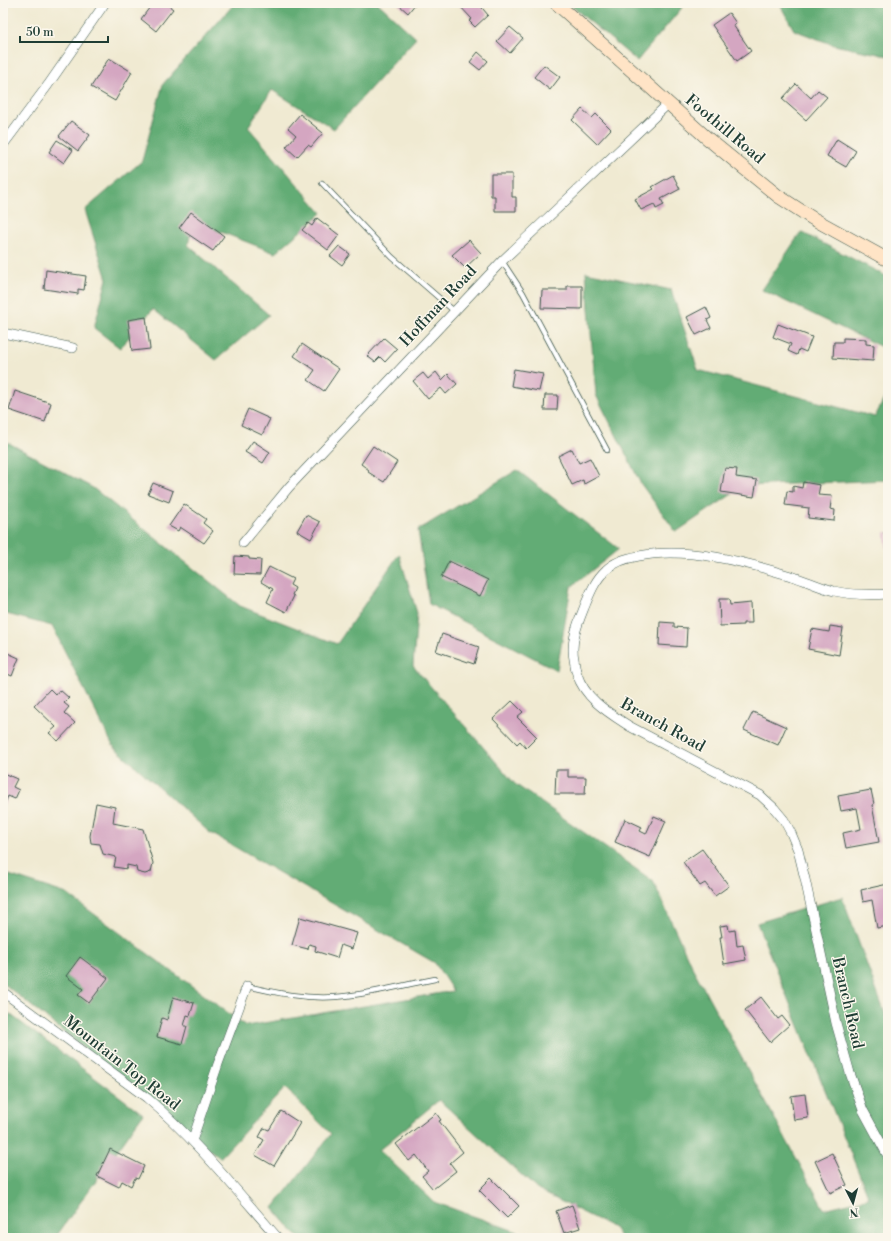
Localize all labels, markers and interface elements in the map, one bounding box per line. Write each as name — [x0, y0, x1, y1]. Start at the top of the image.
scale bar — [20, 18, 108, 44]
text: 50 m — [26, 25, 54, 40]
street label: Foothill Road — [681, 90, 769, 168]
street label: Hoffman Road — [395, 261, 481, 351]
street label: Branch Road — [616, 693, 709, 756]
street label: Branch Road — [828, 954, 868, 1051]
street label: Mountain Top Road — [60, 1011, 184, 1115]
north arrow — [833, 1183, 873, 1223]
text: N — [849, 1205, 859, 1219]

